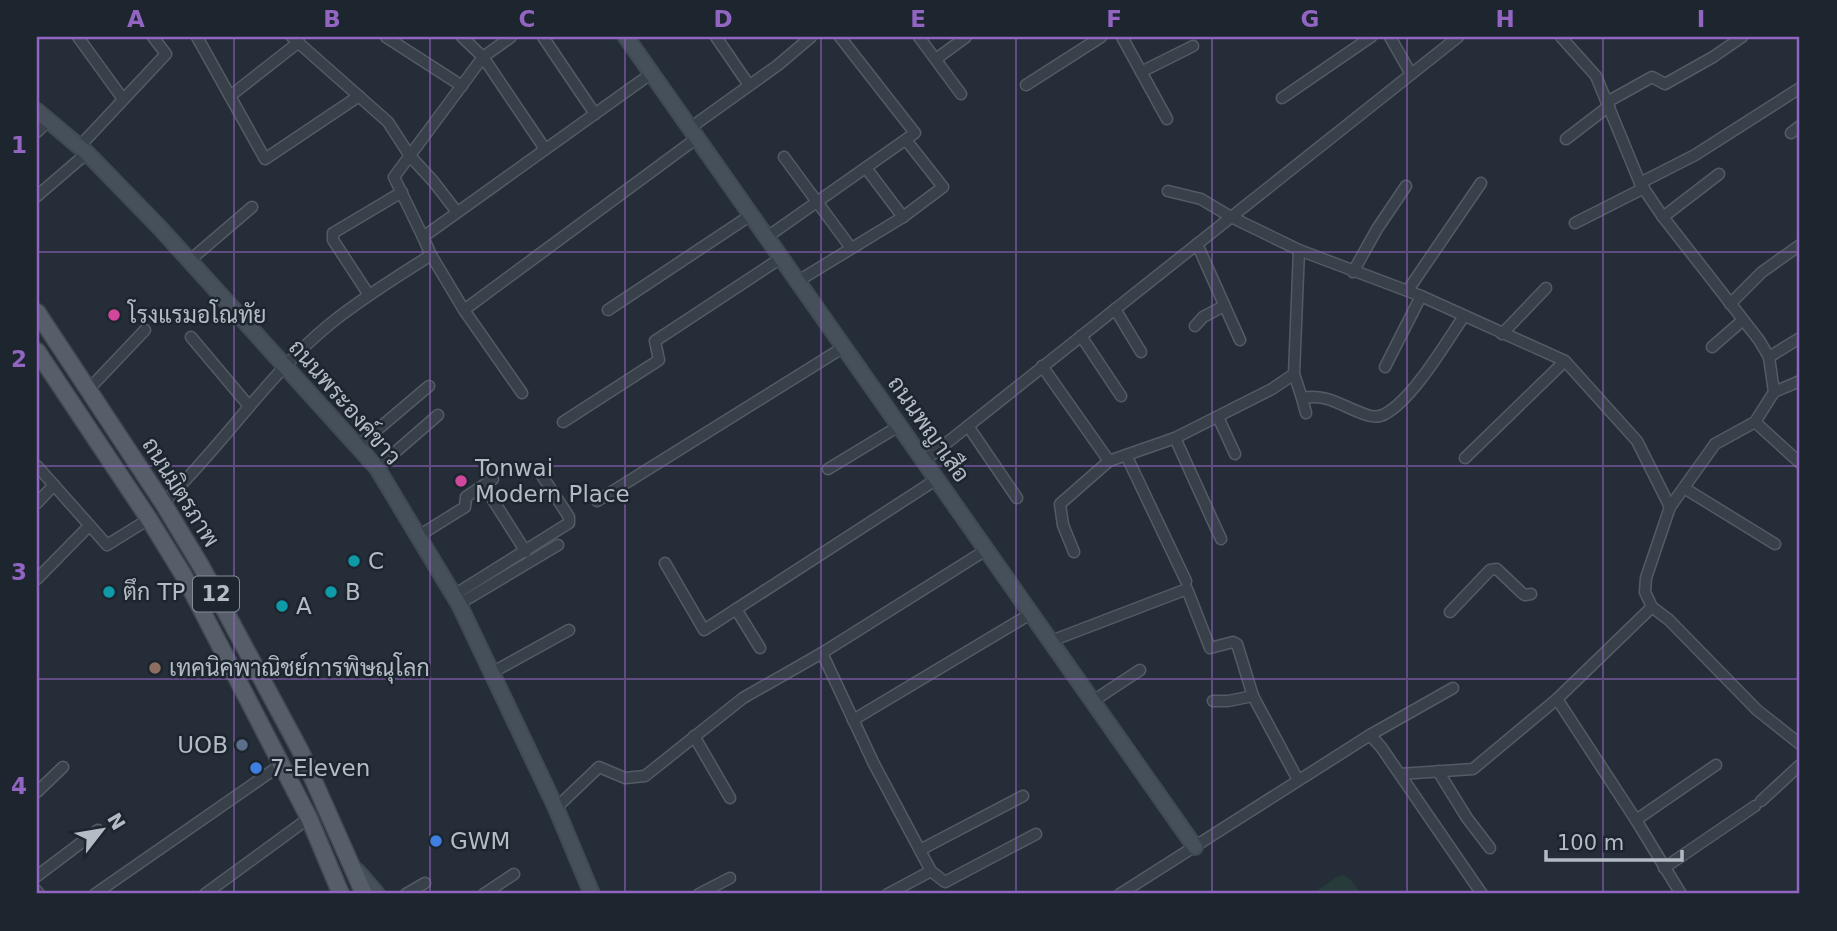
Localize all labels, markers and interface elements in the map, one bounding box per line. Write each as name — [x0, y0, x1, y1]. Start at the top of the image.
text: A — [127, 6, 145, 32]
text: B — [323, 6, 341, 32]
text: C — [519, 6, 535, 32]
text: D — [713, 6, 733, 32]
text: E — [910, 6, 926, 32]
text: F — [1106, 6, 1122, 32]
text: G — [1301, 6, 1319, 32]
text: H — [1495, 6, 1515, 32]
text: I — [1697, 6, 1705, 32]
text: 1 — [11, 132, 27, 158]
place label: โรงแรมอโณทัย — [126, 299, 266, 328]
marker: โรงแรมอโณทัย — [106, 307, 122, 323]
street label: ถนนพระองค์ขาว — [284, 332, 409, 470]
text: 2 — [11, 346, 27, 372]
street label: ถนนพญาเสือ — [882, 370, 977, 488]
street label: ถนนมิตรภาพ — [137, 432, 226, 551]
place label: Tonwai Modern Place — [474, 455, 630, 507]
marker: Tonwai Modern Place — [453, 473, 469, 489]
place label: C — [368, 548, 384, 574]
marker: C — [346, 553, 362, 569]
text: 3 — [11, 559, 27, 585]
road number: 12 — [193, 576, 239, 612]
place label: ตึก TP — [123, 578, 186, 605]
place label: B — [345, 579, 361, 605]
marker: ตึก TP — [101, 584, 117, 600]
marker: B — [323, 584, 339, 600]
place label: A — [296, 593, 312, 619]
marker: A — [274, 598, 290, 614]
place label: เทคนิคพาณิชย์การพิษณุโลก — [169, 652, 430, 684]
marker: เทคนิคพาณิชย์การพิษณุโลก — [147, 660, 163, 676]
place label: UOB — [177, 732, 228, 758]
marker: UOB — [234, 737, 250, 753]
place label: 7-Eleven — [270, 755, 370, 781]
marker: 7-Eleven — [248, 760, 264, 776]
text: 4 — [11, 773, 27, 799]
north arrow — [66, 794, 136, 864]
text: N — [103, 809, 130, 834]
scale bar — [1546, 819, 1683, 863]
place label: GWM — [450, 828, 510, 854]
text: 100 m — [1557, 831, 1624, 855]
marker: GWM — [428, 833, 444, 849]

